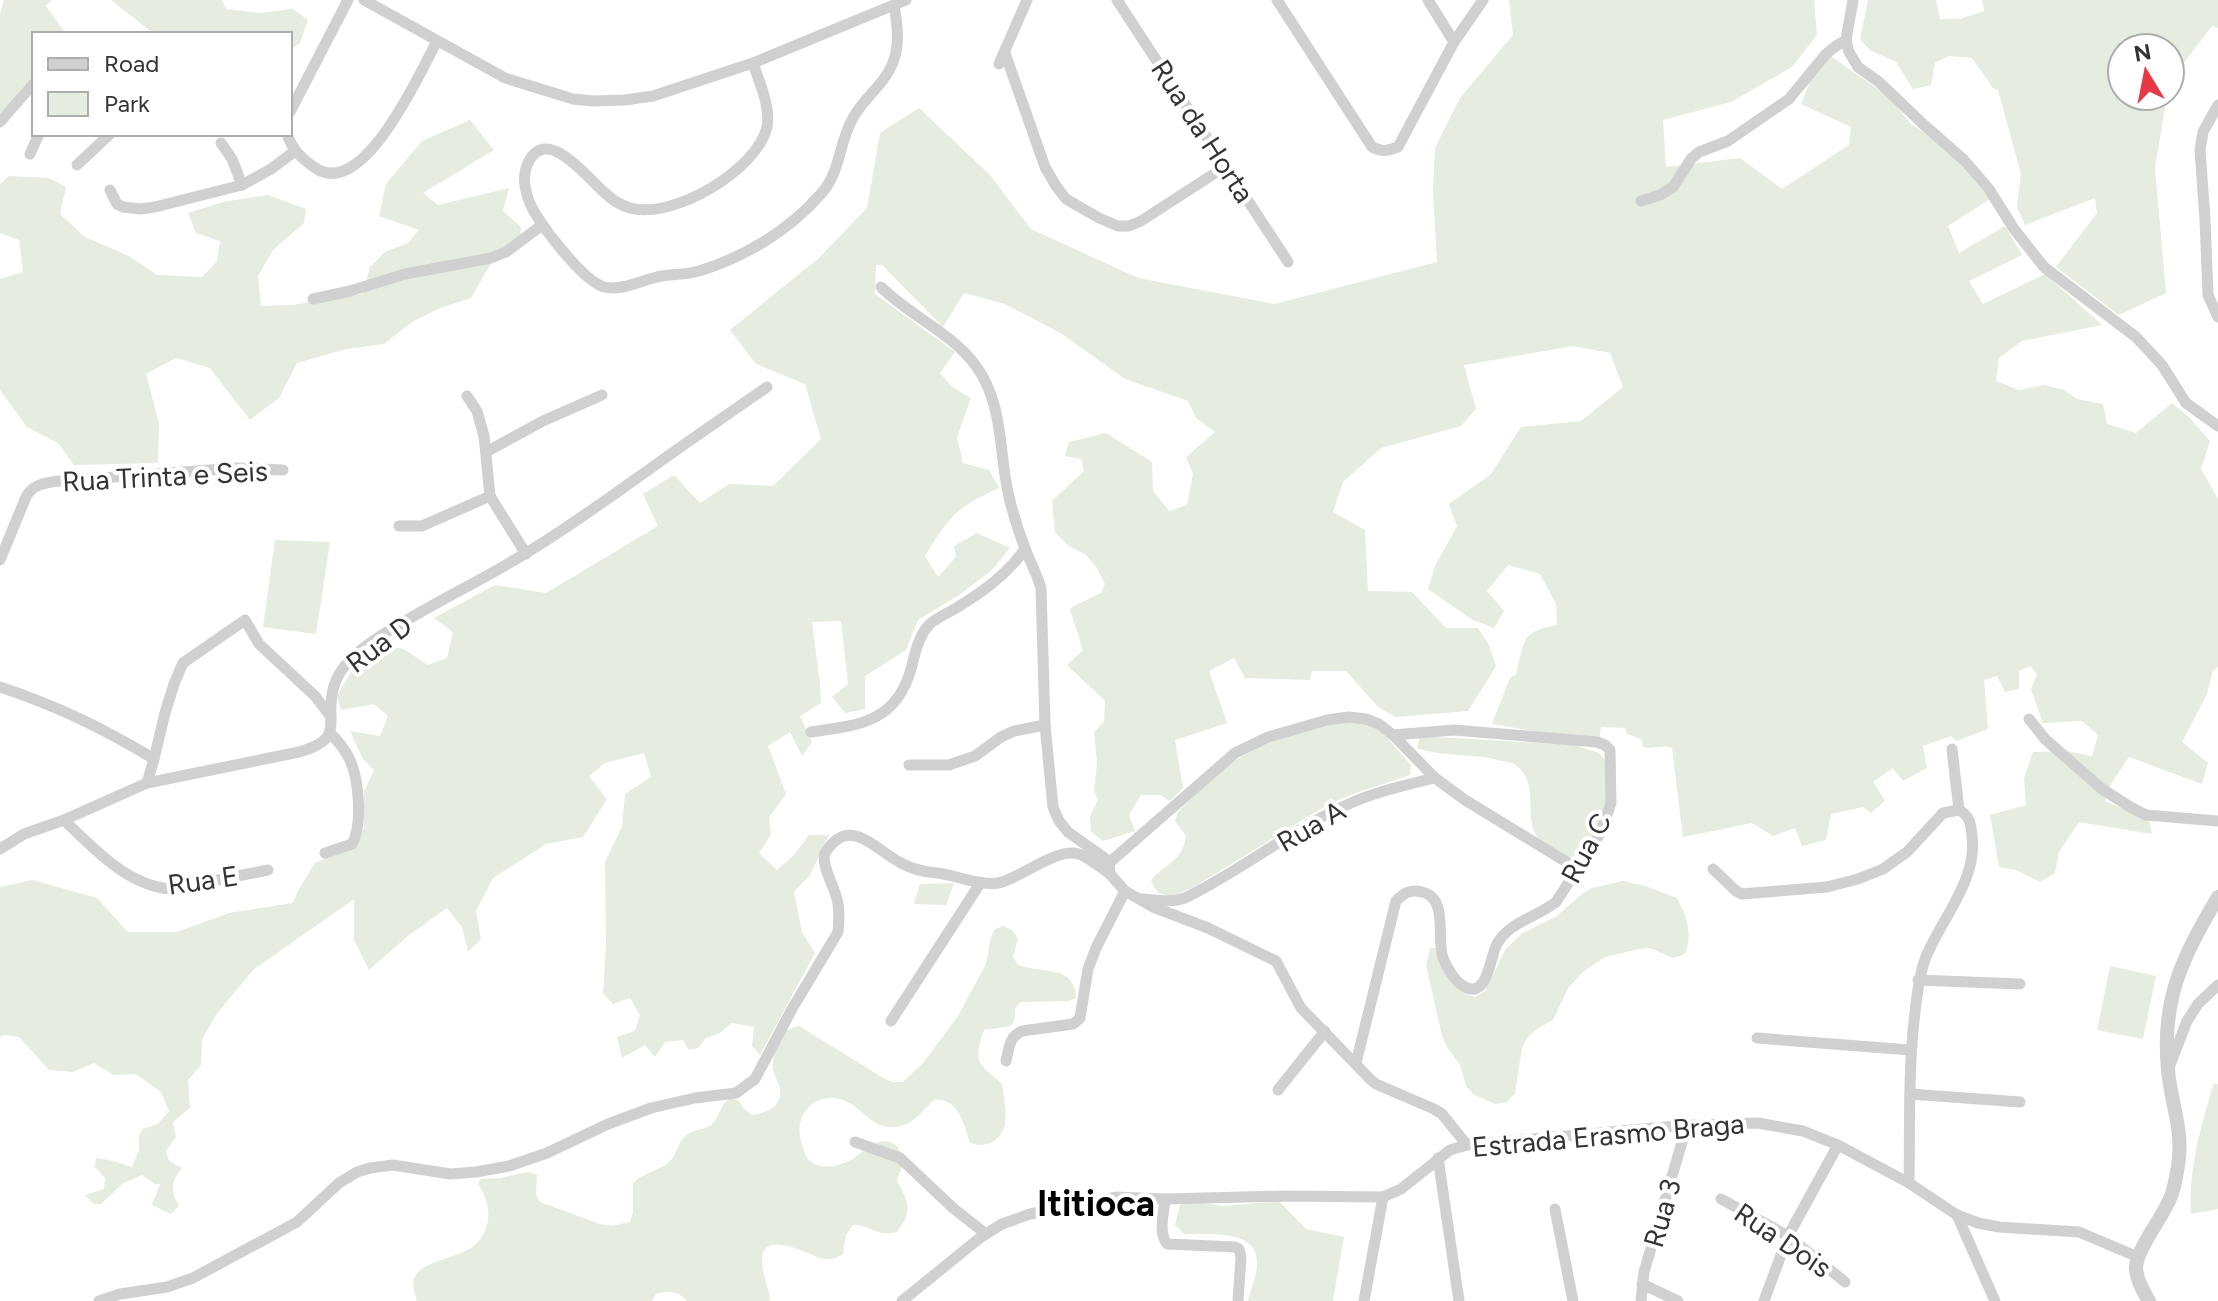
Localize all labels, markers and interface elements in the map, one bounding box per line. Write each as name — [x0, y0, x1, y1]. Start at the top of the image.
legend — [32, 32, 292, 136]
north arrow — [2106, 32, 2186, 112]
text: N — [2132, 38, 2153, 68]
text: Road — [104, 49, 159, 78]
street label: Rua da Horta — [1144, 53, 1262, 209]
text: Park — [104, 89, 150, 118]
street label: Rua Trinta e Seis — [61, 454, 269, 498]
street label: Rua D — [339, 608, 419, 680]
street label: Rua A — [1271, 793, 1351, 859]
street label: Rua C — [1553, 807, 1619, 889]
street label: Rua E — [166, 858, 240, 902]
street label: Estrada Erasmo Braga — [1470, 1106, 1746, 1164]
street label: Rua 3 — [1636, 1175, 1688, 1251]
district label: Ititioca — [1037, 1182, 1155, 1225]
street label: Rua Dois — [1728, 1195, 1838, 1285]

